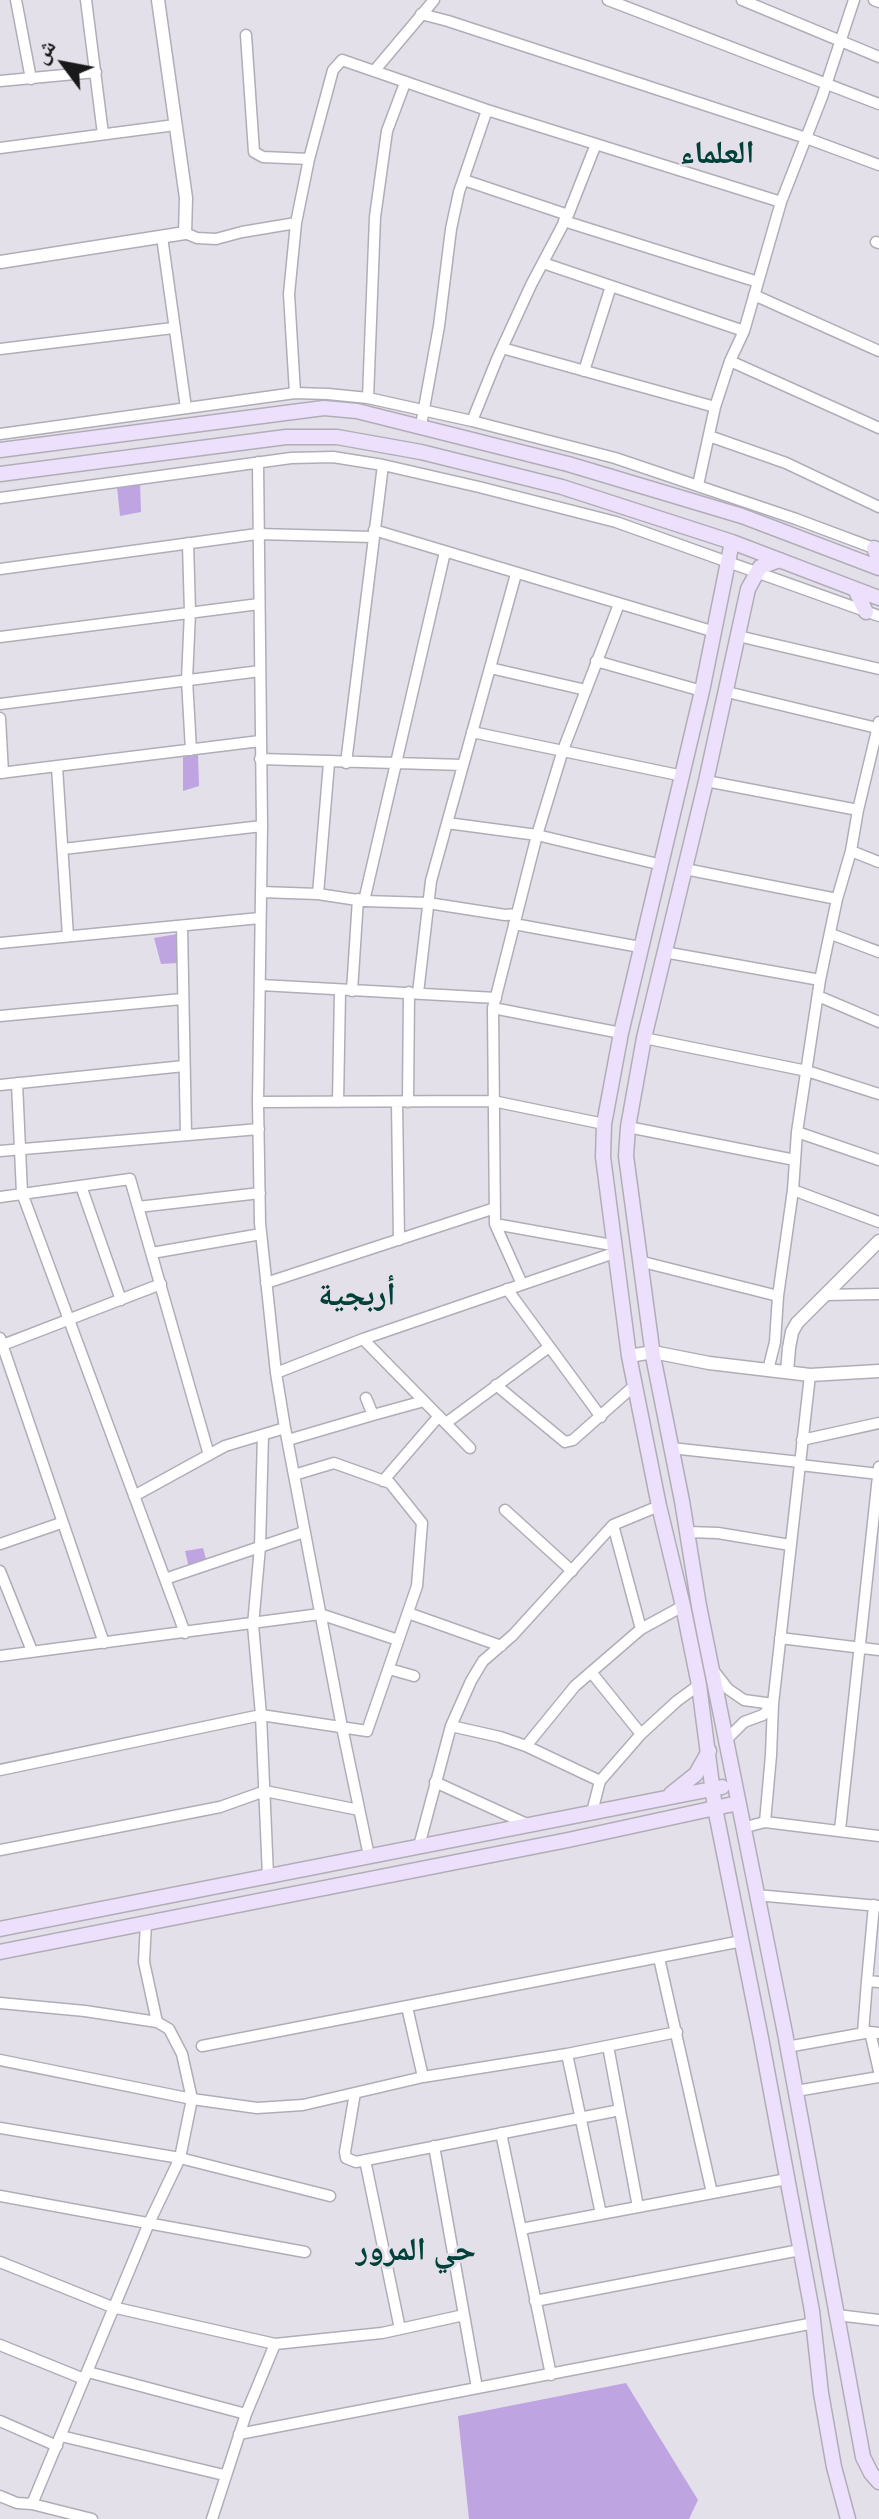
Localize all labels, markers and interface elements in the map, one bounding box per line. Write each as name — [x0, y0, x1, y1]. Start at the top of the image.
north arrow — [24, 24, 104, 104]
text: ش — [25, 33, 62, 69]
district label: العلماء — [679, 135, 755, 173]
district label: أربجية — [318, 1277, 396, 1315]
district label: حي المرور — [356, 2232, 476, 2270]

